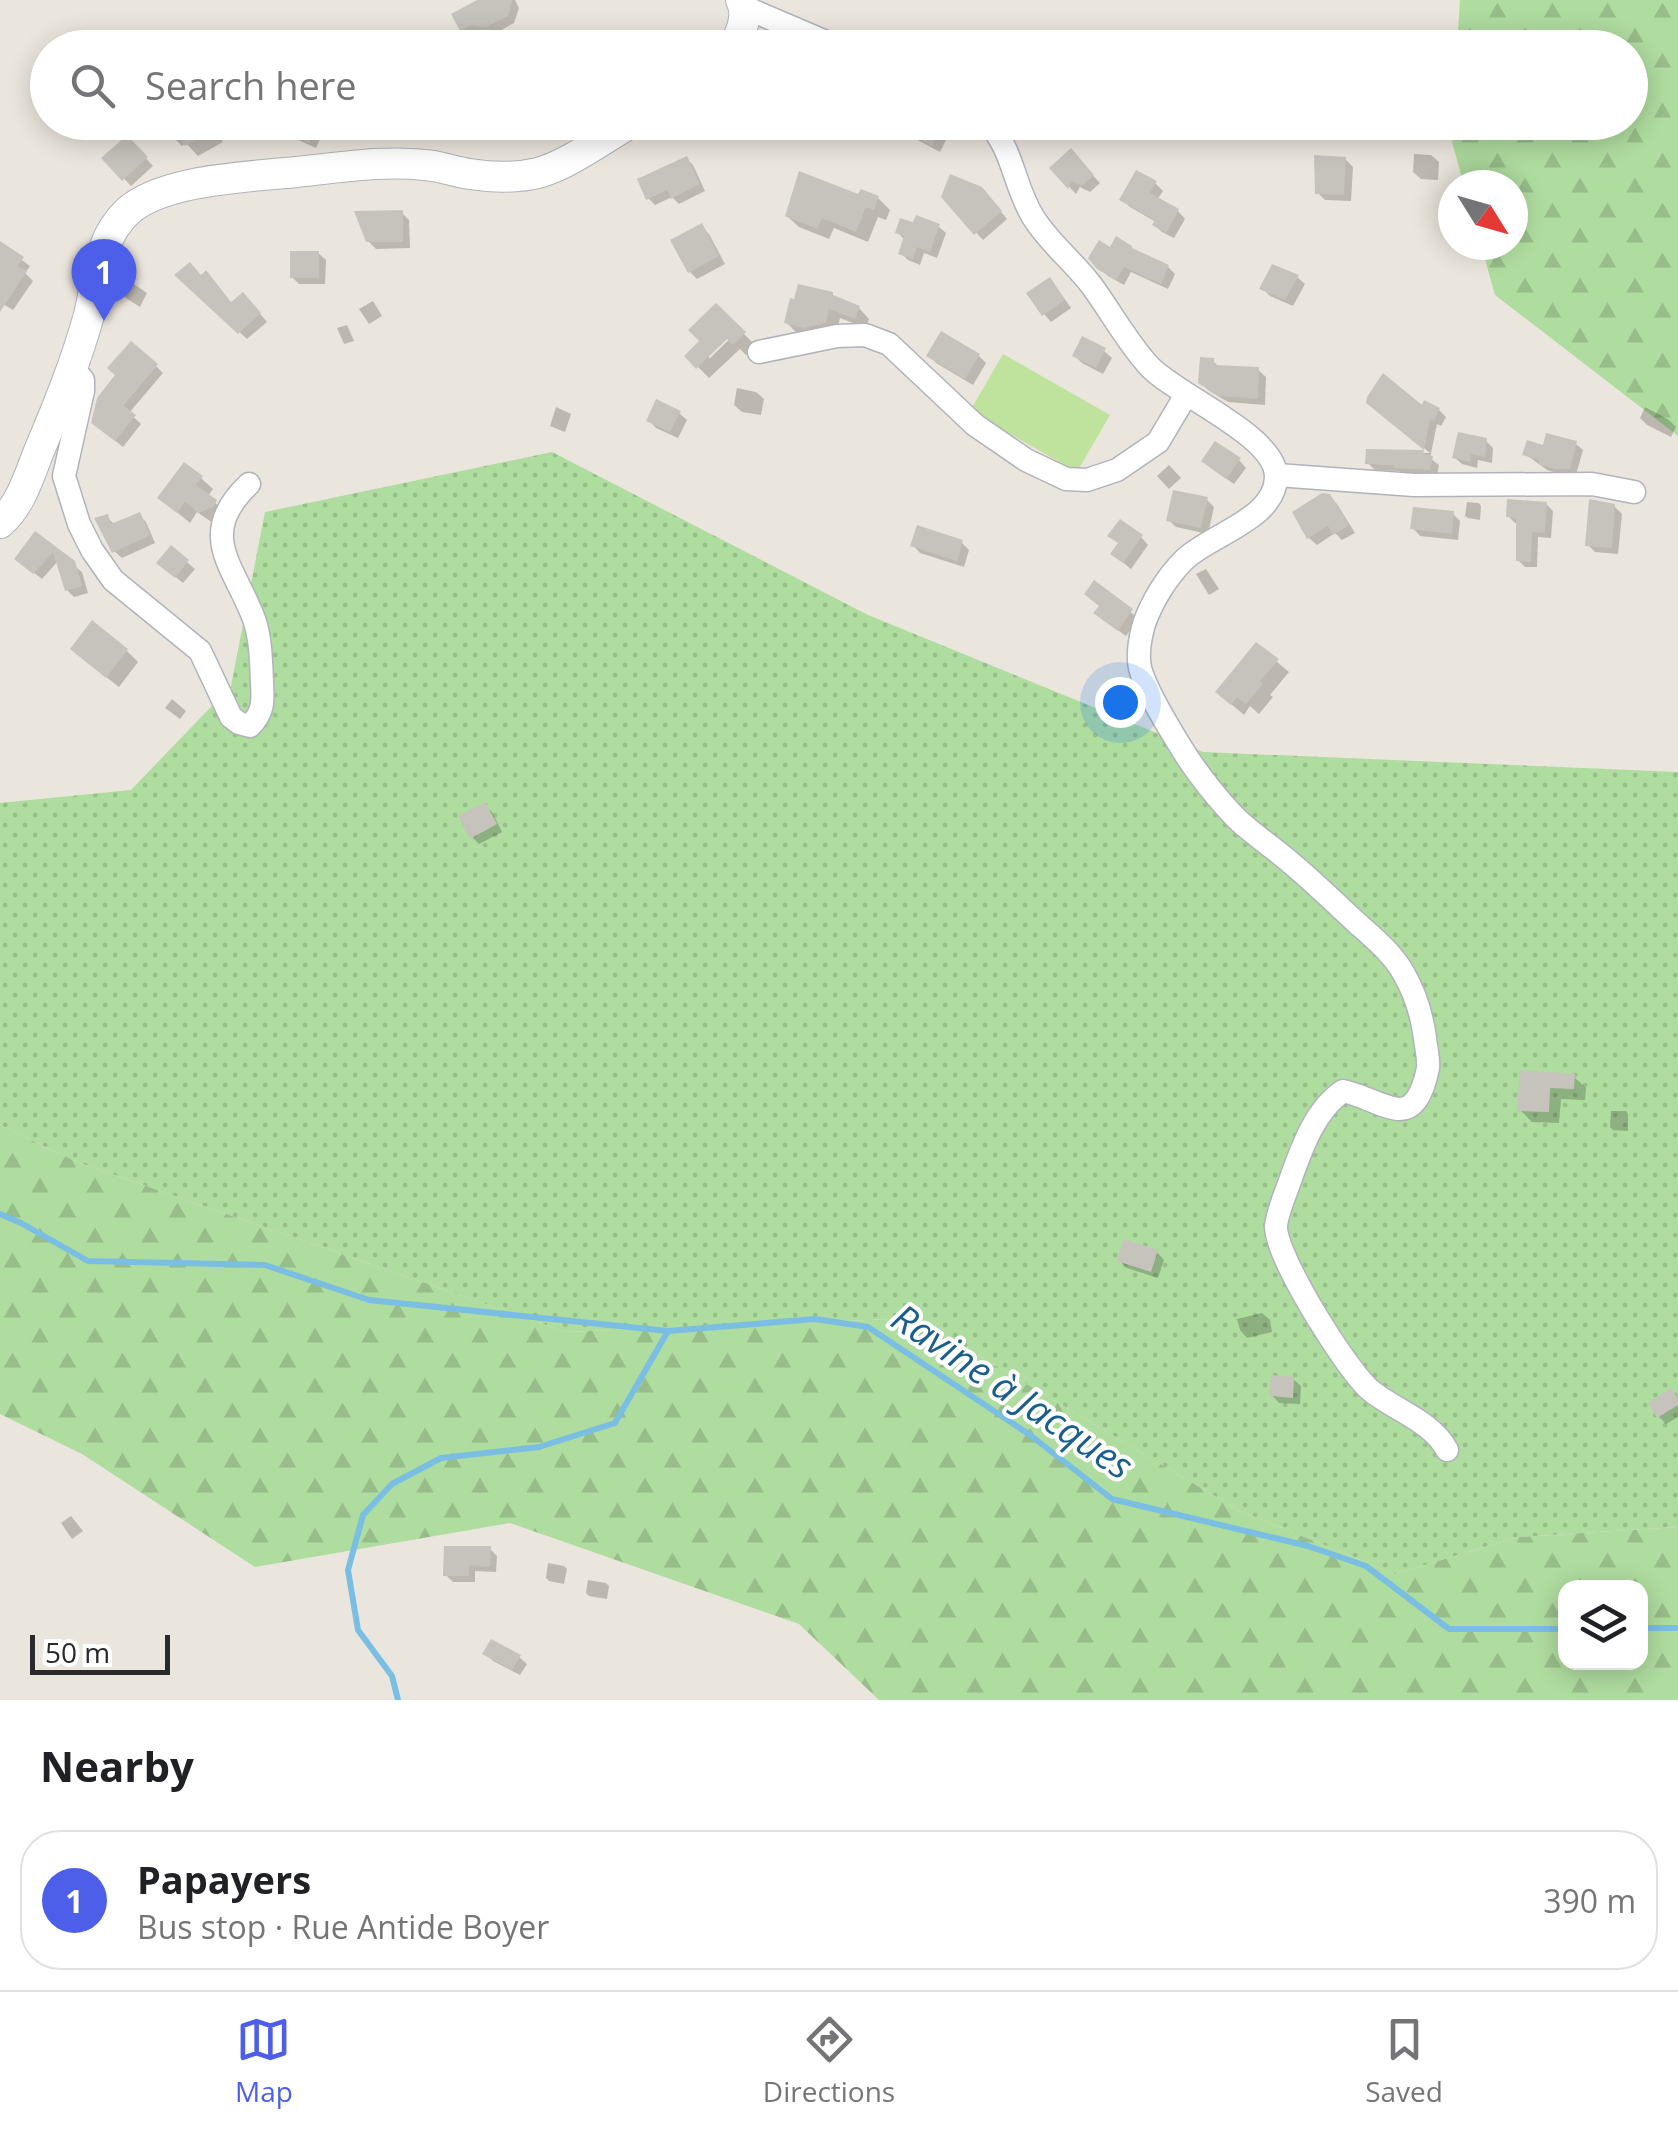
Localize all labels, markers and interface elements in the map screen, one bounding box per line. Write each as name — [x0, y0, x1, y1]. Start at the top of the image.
search box — [30, 30, 1648, 140]
icon: search — [65, 58, 120, 113]
text: Search here — [145, 59, 357, 111]
north arrow — [1438, 170, 1528, 260]
pin: 1 — [72, 238, 136, 321]
your location — [1095, 677, 1146, 728]
water label: Ravine à Jacques — [882, 1290, 1144, 1490]
map controls — [1558, 1580, 1648, 1670]
button: layers — [1558, 1580, 1648, 1670]
scale bar — [30, 1630, 170, 1674]
text: 50 m — [45, 1633, 110, 1671]
text: Nearby — [40, 1737, 194, 1794]
text: Papayers — [137, 1853, 311, 1905]
text: 1 — [65, 1879, 84, 1922]
text: 390 m — [1543, 1879, 1636, 1922]
text: Bus stop · Rue Antide Boyer — [137, 1905, 549, 1948]
tab: Map — [235, 2012, 293, 2110]
tab: Directions — [763, 2012, 895, 2110]
tab: Saved — [1365, 2012, 1443, 2110]

